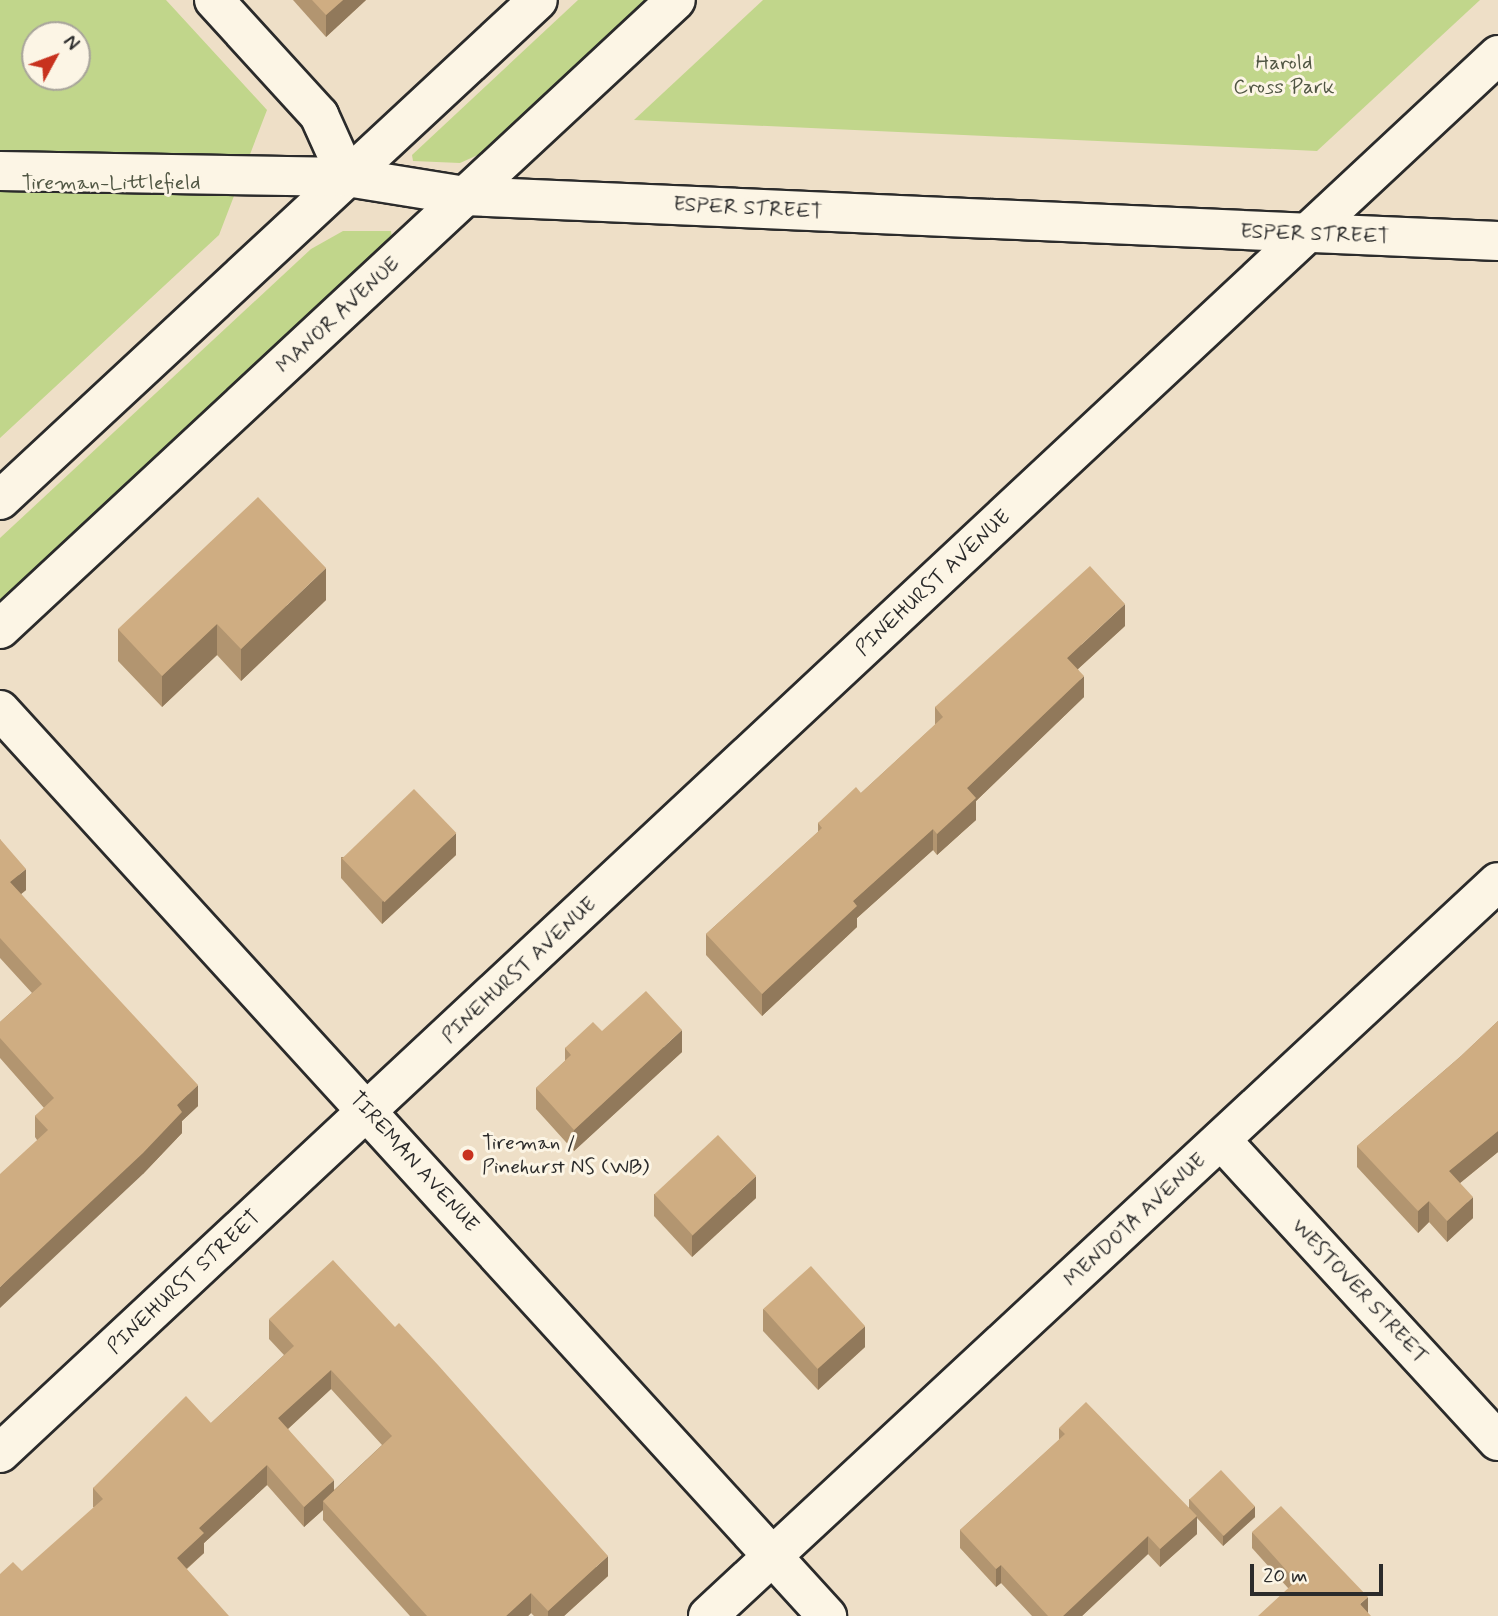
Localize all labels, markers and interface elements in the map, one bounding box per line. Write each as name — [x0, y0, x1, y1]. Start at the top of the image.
north arrow — [21, 21, 91, 91]
text: N — [57, 30, 84, 56]
park label: Harold Cross Park — [1235, 50, 1333, 100]
park label: Tireman-Littlefield — [21, 170, 201, 196]
street label: ESPER STREET — [673, 192, 823, 224]
street label: ESPER STREET — [1240, 219, 1390, 249]
street label: MANOR AVENUE — [270, 250, 406, 380]
street label: PINEHURST AVENUE — [850, 505, 1016, 661]
street label: PINEHURST AVENUE — [436, 892, 602, 1048]
street label: TIREMAN AVENUE — [344, 1086, 484, 1238]
place label: Tireman / Pinehurst NS (WB) — [482, 1130, 649, 1180]
marker: Tireman / Pinehurst NS (WB) — [460, 1147, 476, 1163]
street label: MENDOTA AVENUE — [1059, 1148, 1211, 1292]
street label: PINEHURST STREET — [102, 1205, 266, 1359]
street label: WESTOVER STREET — [1286, 1212, 1434, 1370]
scale bar — [1253, 1550, 1386, 1594]
text: 20 m — [1263, 1562, 1308, 1590]

